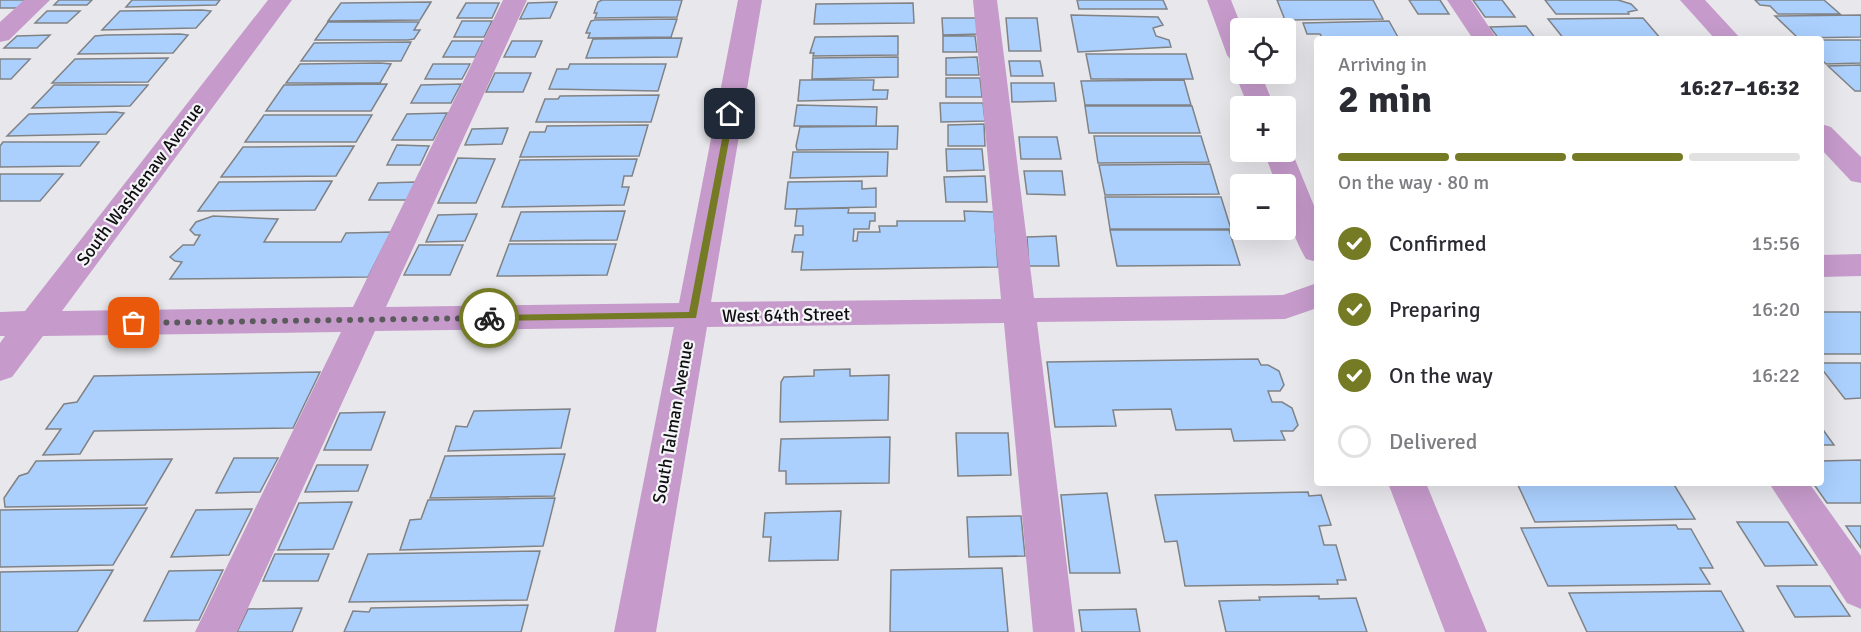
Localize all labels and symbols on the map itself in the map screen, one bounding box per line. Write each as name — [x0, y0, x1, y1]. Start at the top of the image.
pin — [704, 88, 755, 139]
street label: South Washtenaw Avenue — [72, 98, 208, 270]
courier — [459, 288, 519, 348]
pin — [108, 297, 159, 348]
street label: West 64th Street — [722, 303, 850, 327]
street label: South Talman Avenue — [648, 339, 698, 505]

